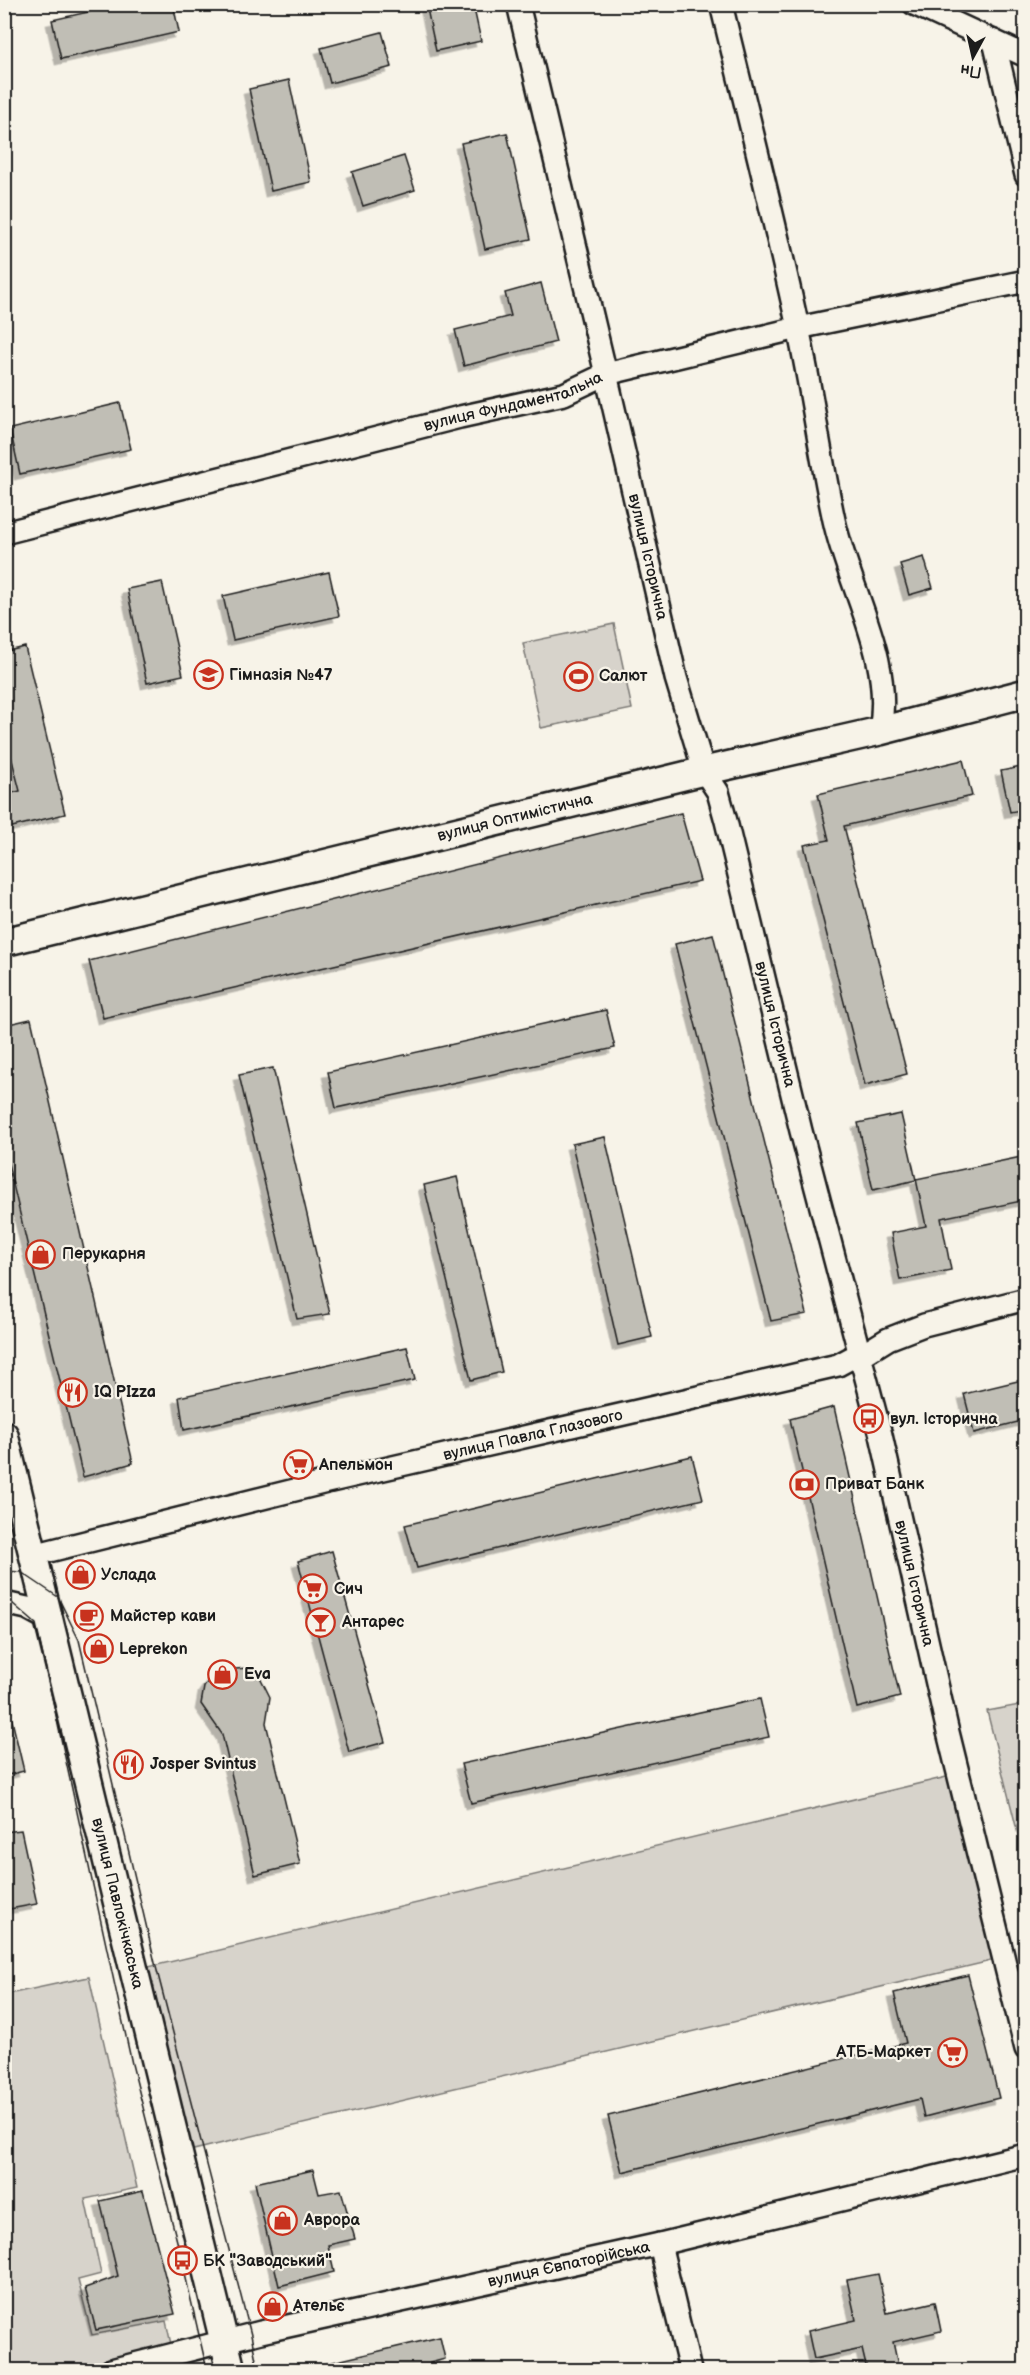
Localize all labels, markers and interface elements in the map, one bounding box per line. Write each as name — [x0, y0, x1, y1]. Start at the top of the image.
north arrow — [943, 27, 1003, 87]
text: Пн — [959, 59, 983, 81]
street label: вулиця Фундаментальна — [422, 367, 606, 435]
street label: вулиця Історична — [624, 492, 672, 622]
school or university icon: Гімназія №47 — [192, 659, 224, 691]
sports icon: Салют — [562, 660, 594, 692]
place label: Гімназія №47 — [229, 666, 333, 685]
place label: Салют — [599, 667, 648, 686]
street label: вулиця Оптимістична — [435, 789, 595, 845]
street label: вулиця Історична — [751, 959, 800, 1090]
shop icon: Перукарня — [25, 1238, 57, 1270]
place label: Перукарня — [62, 1245, 146, 1264]
restaurant icon: IQ PIzza — [57, 1376, 89, 1408]
place label: IQ PIzza — [94, 1383, 156, 1402]
bus stop icon: вул. Історична — [853, 1403, 885, 1435]
street label: вулиця Павла Глазового — [441, 1405, 624, 1465]
place label: вул. Історична — [890, 1410, 998, 1429]
supermarket icon: Апельмон — [282, 1449, 314, 1481]
place label: Апельмон — [318, 1456, 393, 1475]
bank icon: Приват Банк — [788, 1468, 820, 1500]
place label: Приват Банк — [825, 1475, 924, 1494]
street label: вулиця Історична — [891, 1518, 938, 1649]
shop icon: Услада — [64, 1559, 96, 1591]
place label: Услада — [101, 1566, 157, 1585]
supermarket icon: Сич — [297, 1573, 329, 1605]
place label: Сич — [334, 1580, 363, 1599]
cafe icon: Майстер кави — [73, 1600, 105, 1632]
bar icon: Антарес — [305, 1606, 337, 1638]
place label: Майстер кави — [110, 1607, 216, 1626]
place label: Антарес — [341, 1613, 404, 1632]
shop icon: Leprekon — [82, 1633, 114, 1665]
place label: Leprekon — [119, 1640, 188, 1659]
shop icon: Eva — [207, 1658, 239, 1690]
place label: Eva — [244, 1665, 271, 1684]
restaurant icon: Josper Svintus — [113, 1748, 145, 1780]
place label: Josper Svintus — [150, 1755, 257, 1774]
street label: вулиця Павлокічкаська — [88, 1816, 148, 1992]
supermarket icon: АТБ-Маркет — [936, 2036, 968, 2068]
place label: АТБ-Маркет — [835, 2043, 931, 2062]
shop icon: Аврора — [267, 2204, 299, 2236]
place label: Аврора — [303, 2211, 360, 2230]
street label: вулиця Євпаторійська — [486, 2237, 652, 2291]
bus stop icon: БК "Заводський" — [166, 2245, 198, 2277]
place label: БК "Заводський" — [203, 2252, 332, 2271]
shop icon: Ательє — [256, 2290, 288, 2322]
place label: Ательє — [292, 2297, 345, 2316]

